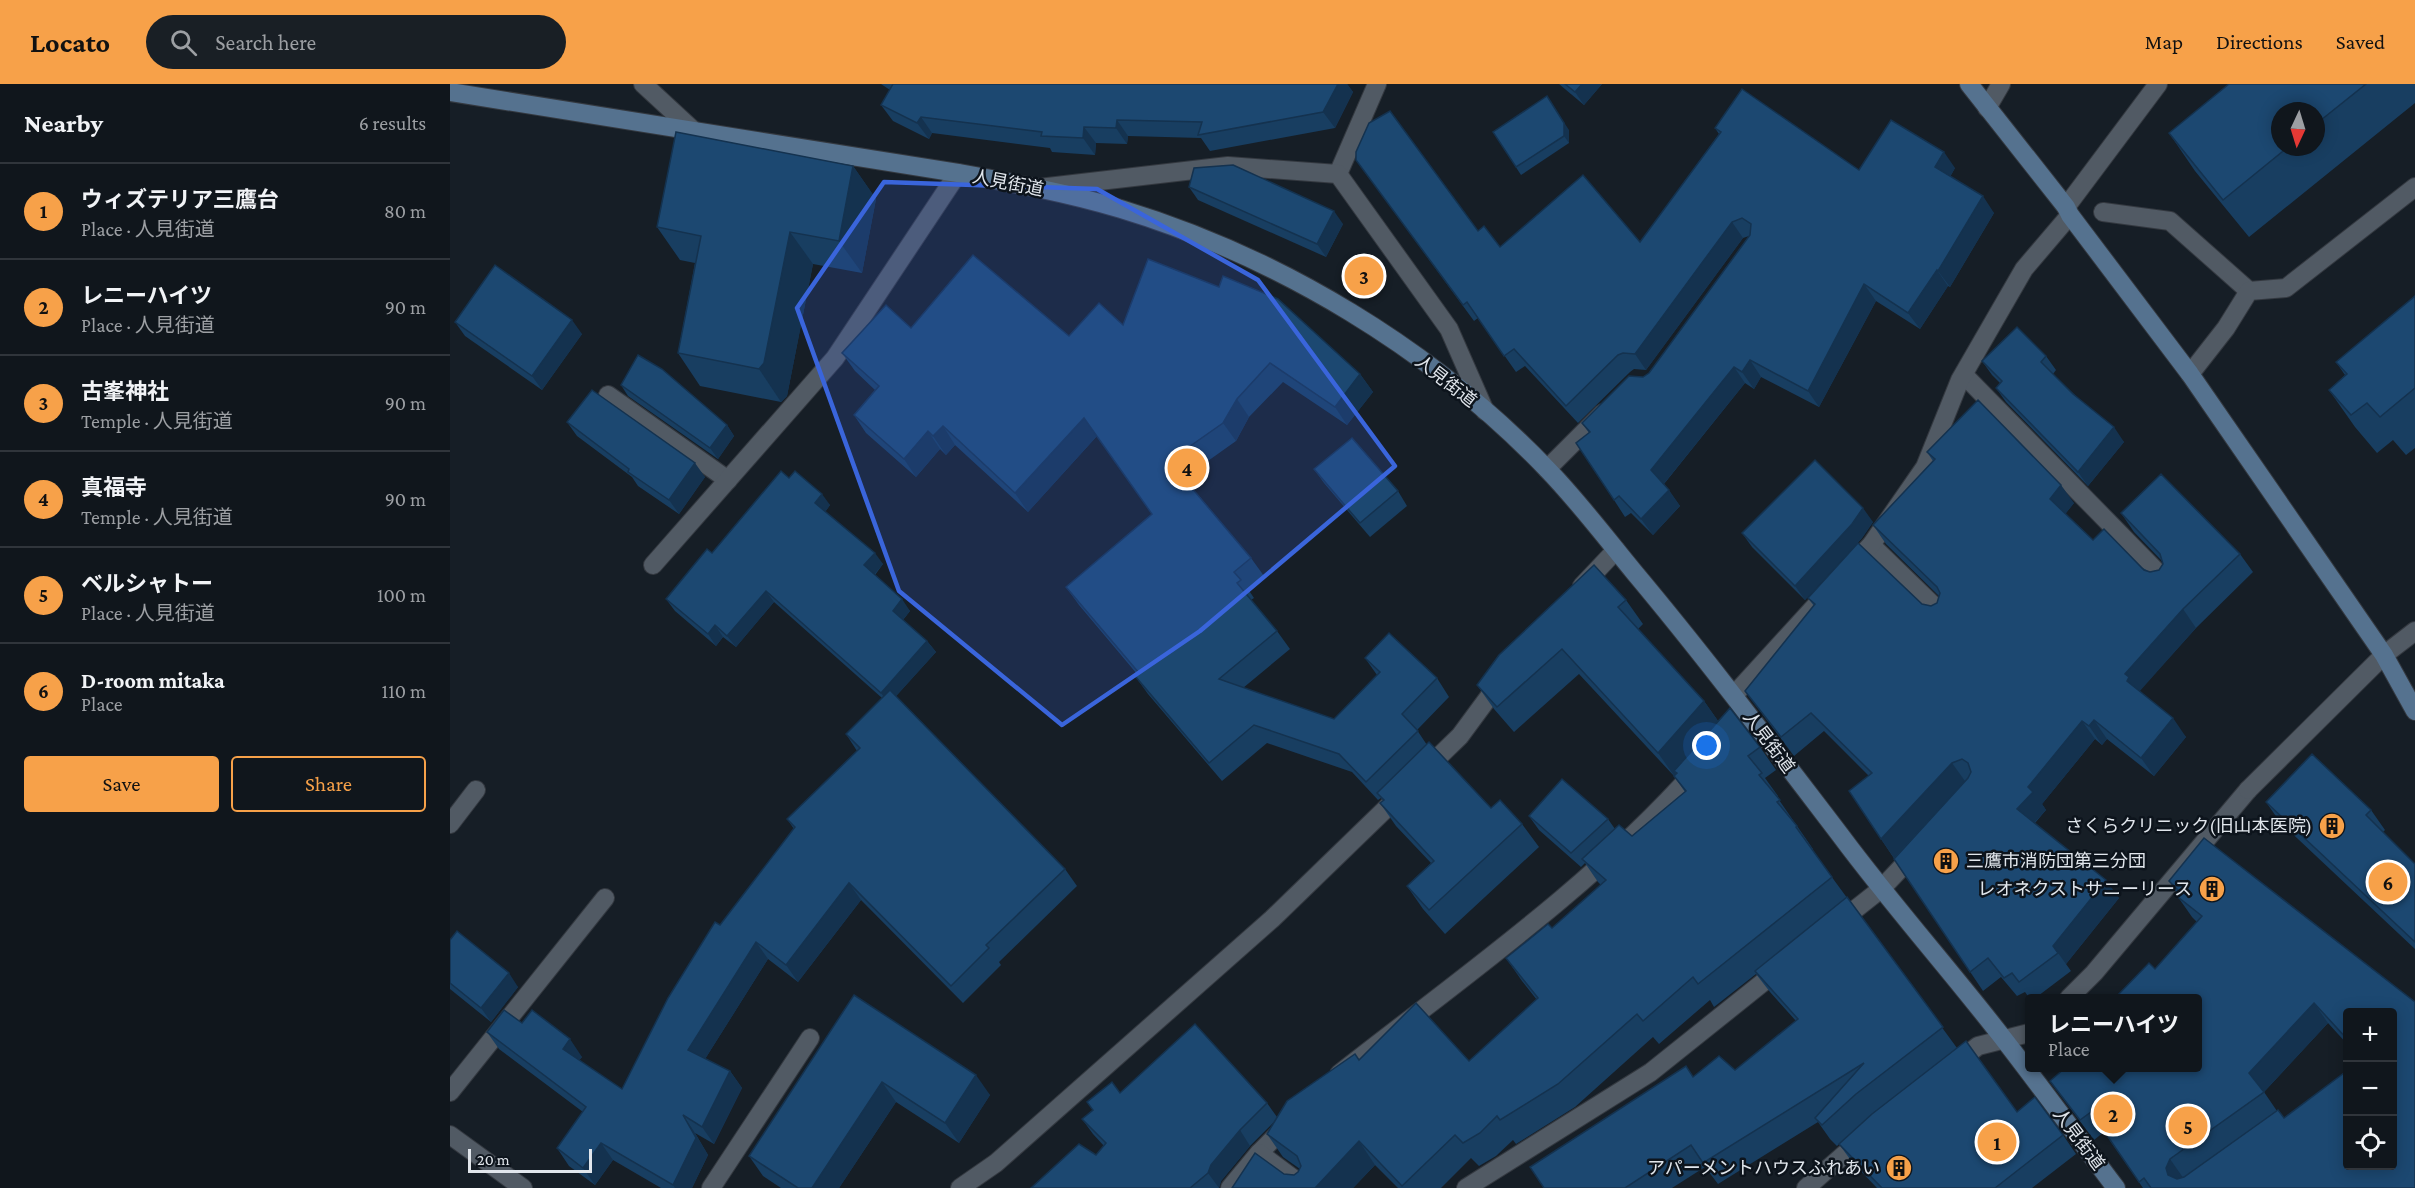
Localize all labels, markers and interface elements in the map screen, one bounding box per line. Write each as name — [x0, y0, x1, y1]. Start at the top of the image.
search box — [146, 15, 566, 69]
icon: search — [167, 26, 200, 59]
text: Locato — [30, 27, 110, 58]
text: Search here — [215, 30, 316, 55]
text: Map — [2145, 30, 2183, 54]
text: Directions — [2216, 30, 2303, 54]
text: Saved — [2336, 30, 2385, 54]
north arrow — [2271, 102, 2325, 156]
text: Nearby — [24, 109, 103, 138]
text: 6 results — [359, 112, 426, 134]
street label: 人見街道 — [971, 166, 1045, 200]
text: ウィズテリア三鷹台 — [81, 187, 279, 212]
text: 1 — [40, 200, 47, 222]
text: 80 m — [384, 200, 426, 222]
text: Place · 人見街道 — [81, 218, 215, 240]
pin: 3 — [1344, 254, 1384, 298]
text: レニーハイツ — [81, 283, 212, 308]
text: 2 — [38, 296, 49, 318]
text: 90 m — [385, 296, 426, 318]
text: Place · 人見街道 — [81, 314, 215, 336]
street label: 人見街道 — [1411, 351, 1481, 411]
text: 古峯神社 — [81, 379, 169, 404]
text: 3 — [39, 392, 48, 414]
text: 90 m — [385, 392, 426, 414]
text: Temple · 人見街道 — [81, 410, 233, 432]
pin: 4 — [1168, 446, 1206, 490]
text: 真福寺 — [81, 475, 147, 500]
text: 4 — [38, 488, 49, 510]
text: 90 m — [385, 488, 426, 510]
text: Temple · 人見街道 — [81, 506, 233, 528]
text: ベルシャトー — [81, 571, 213, 596]
text: 5 — [39, 584, 48, 606]
text: 100 m — [377, 584, 426, 606]
text: Place · 人見街道 — [81, 602, 215, 624]
text: D-room mitaka — [81, 668, 225, 693]
text: 6 — [38, 680, 49, 702]
text: 110 m — [382, 680, 426, 702]
text: Place — [81, 693, 123, 715]
street label: 人見街道 — [1739, 707, 1799, 777]
your location — [1692, 731, 1721, 760]
button: Save — [24, 756, 219, 812]
button: Share — [231, 756, 426, 812]
building icon: さくらクリニック(旧山本医院) — [2317, 811, 2347, 841]
place label: さくらクリニック(旧山本医院) — [2065, 816, 2312, 837]
building icon: 三鷹市消防団第三分団 — [1931, 846, 1961, 876]
place label: 三鷹市消防団第三分団 — [1966, 851, 2146, 871]
pin: 6 — [2368, 860, 2408, 904]
building icon: レオネクストサニーリース — [2197, 874, 2227, 904]
place label: レオネクストサニーリース — [1977, 879, 2192, 899]
popup — [2025, 994, 2202, 1072]
map controls — [2343, 1008, 2397, 1170]
button: + — [2343, 1008, 2397, 1062]
text: レニーハイツ — [2048, 1012, 2179, 1037]
text: Place — [2048, 1038, 2089, 1060]
button: − — [2343, 1062, 2397, 1116]
pin: 2 — [2094, 1092, 2132, 1136]
street label: 人見街道 — [2049, 1104, 2109, 1174]
pin: 5 — [2168, 1104, 2208, 1148]
button: locate — [2343, 1116, 2397, 1170]
pin: 1 — [1978, 1120, 2016, 1164]
scale bar — [468, 1146, 592, 1174]
text: 20 m — [477, 1151, 510, 1168]
building icon: アパーメントハウスふれあい — [1884, 1153, 1914, 1183]
place label: アパーメントハウスふれあい — [1647, 1158, 1880, 1178]

